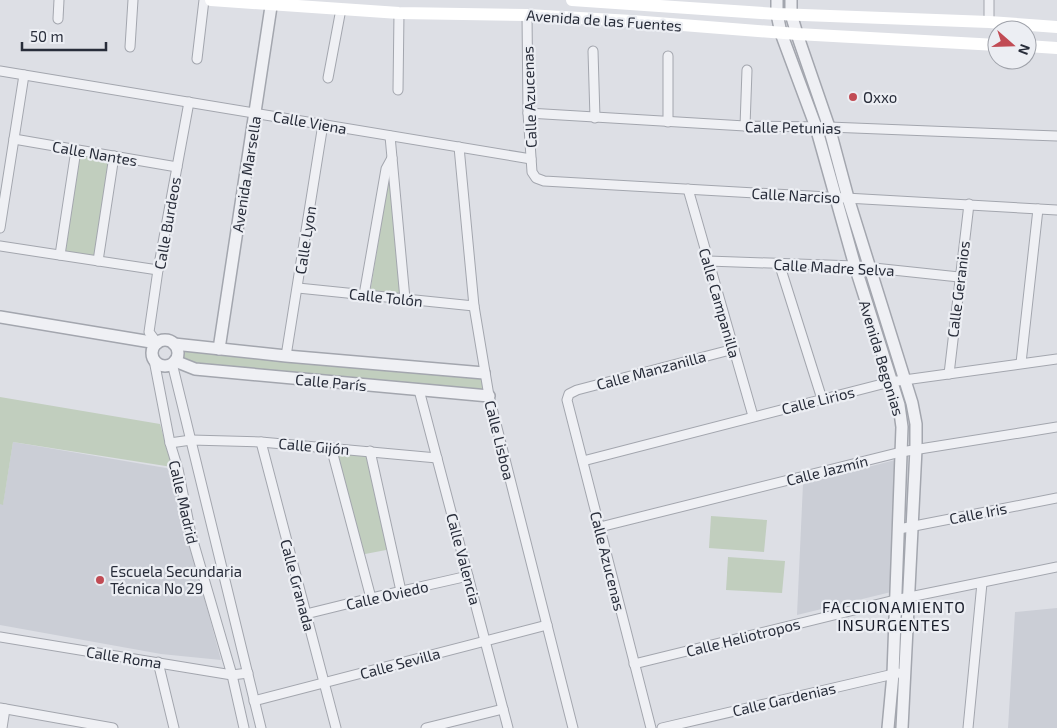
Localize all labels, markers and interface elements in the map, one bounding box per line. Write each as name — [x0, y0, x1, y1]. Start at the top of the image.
street label: Avenida de las Fuentes — [526, 6, 682, 34]
scale bar — [22, 20, 106, 52]
north arrow — [987, 20, 1037, 70]
text: 50 m — [30, 27, 64, 45]
text: N — [1015, 42, 1034, 57]
street label: Calle Azucenas — [518, 46, 540, 148]
place label: Oxxo — [863, 88, 897, 106]
marker: Oxxo — [847, 91, 859, 103]
street label: Calle Viena — [272, 107, 348, 137]
street label: Avenida Marsella — [228, 114, 264, 234]
street label: Calle Petunias — [745, 117, 841, 137]
street label: Calle Nantes — [51, 137, 139, 169]
street label: Calle Burdeos — [150, 175, 184, 271]
street label: Calle Narciso — [751, 184, 841, 206]
street label: Calle Lyon — [291, 205, 319, 275]
street label: Calle Geranios — [943, 240, 973, 338]
street label: Calle Campanilla — [696, 246, 744, 360]
street label: Calle Madre Selva — [773, 255, 895, 279]
street label: Calle Tolón — [348, 284, 424, 310]
street label: Avenida Begonias — [856, 298, 908, 418]
street label: Calle Manzanilla — [594, 347, 708, 393]
street label: Calle París — [295, 370, 367, 394]
street label: Calle Lirios — [780, 382, 856, 418]
street label: Calle Lisboa — [481, 398, 519, 482]
street label: Calle Gijón — [278, 434, 350, 459]
street label: Calle Jazmín — [784, 451, 870, 489]
street label: Calle Madrid — [166, 458, 202, 546]
street label: Calle Iris — [948, 499, 1008, 527]
street label: Calle Azucenas — [587, 509, 629, 613]
street label: Calle Valencia — [443, 511, 485, 607]
street label: Calle Granada — [277, 537, 319, 633]
place label: Escuela Secundaria Técnica No 29 — [110, 562, 242, 597]
marker: Escuela Secundaria Técnica No 29 — [94, 574, 106, 586]
street label: Calle Oviedo — [344, 577, 430, 613]
district label: FACCIONAMIENTO INSURGENTES — [822, 597, 966, 634]
street label: Calle Heliotropos — [684, 614, 802, 660]
street label: Calle Roma — [85, 642, 163, 672]
street label: Calle Sevilla — [358, 644, 442, 682]
street label: Calle Gardenias — [731, 678, 837, 720]

